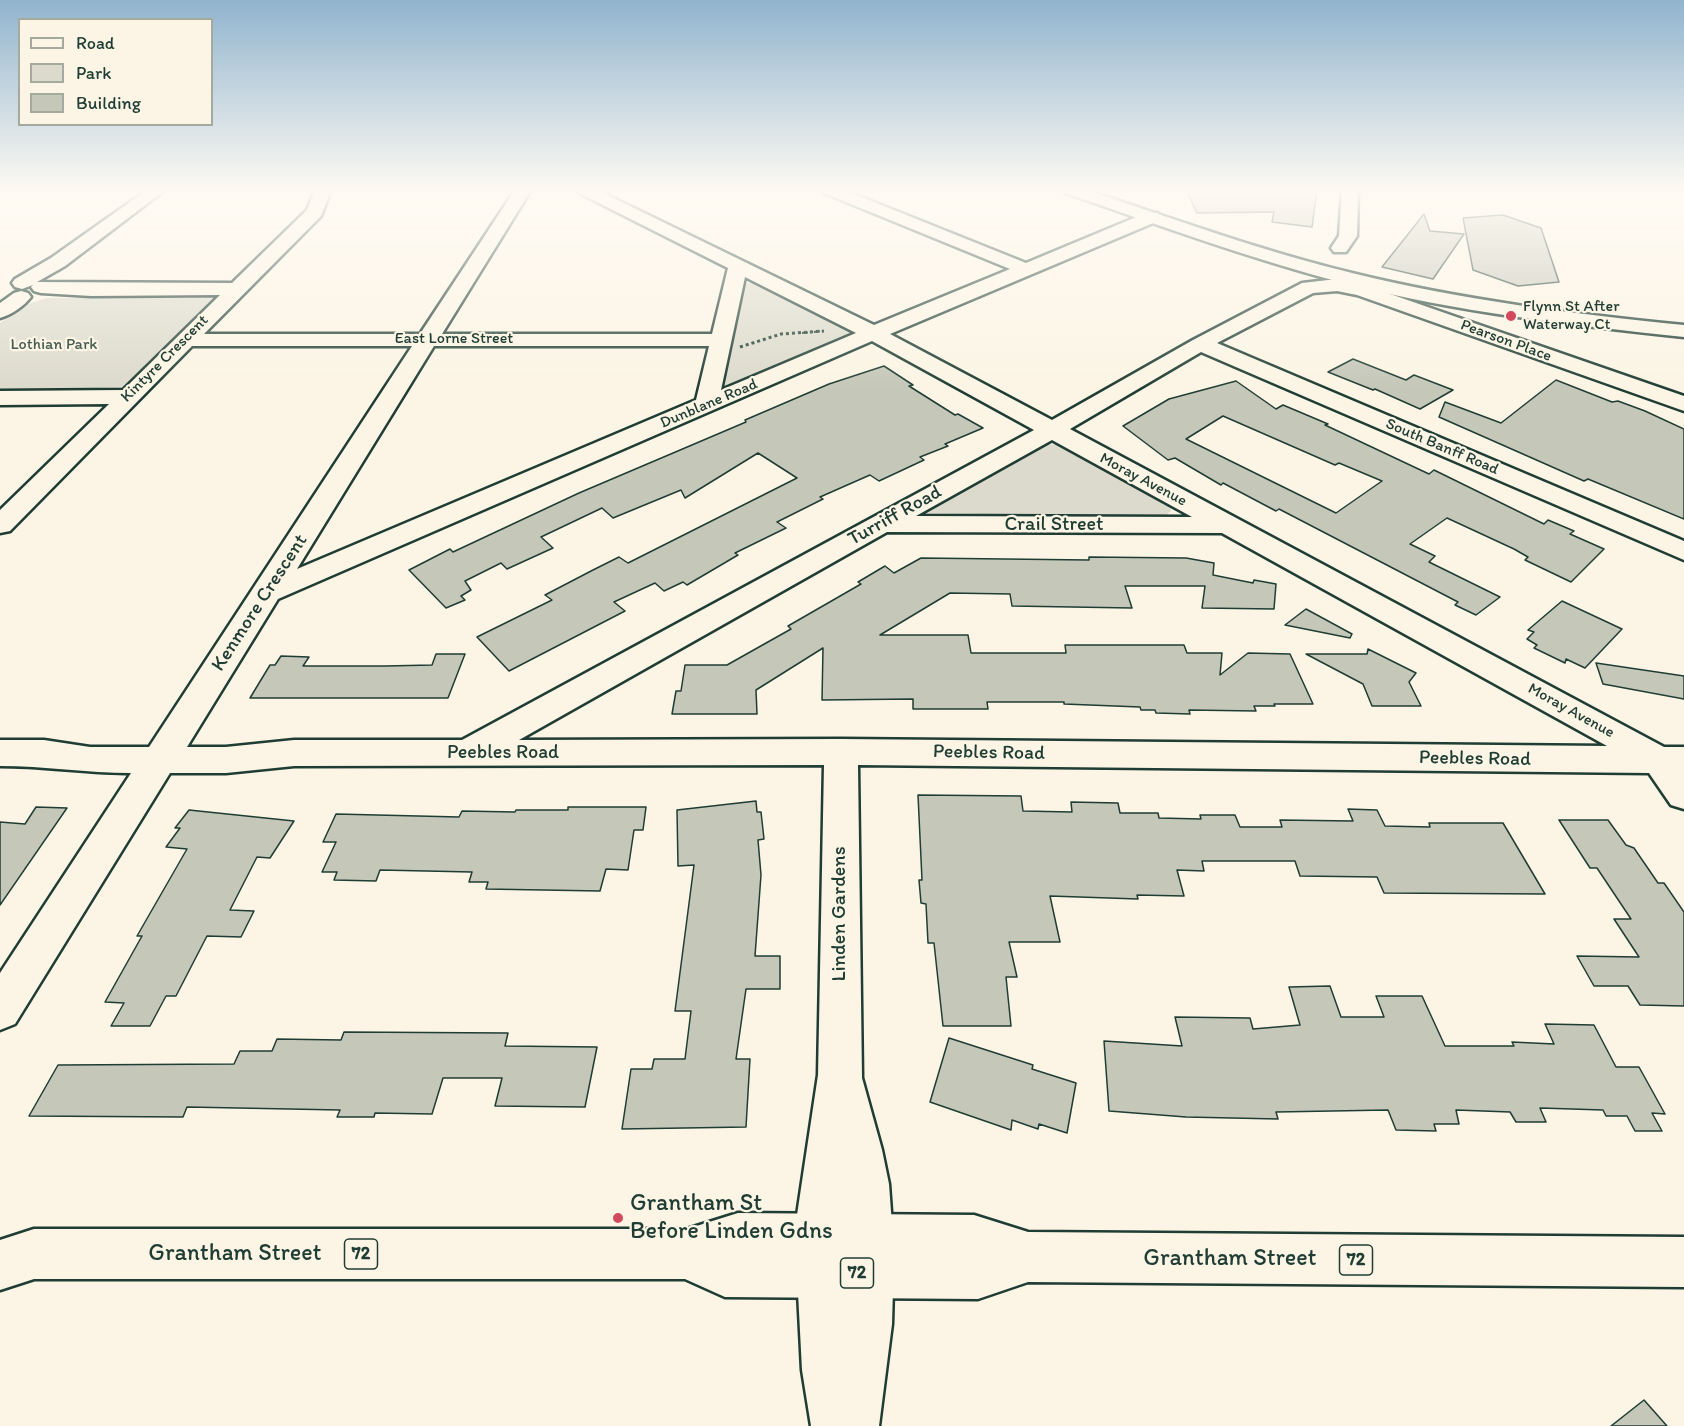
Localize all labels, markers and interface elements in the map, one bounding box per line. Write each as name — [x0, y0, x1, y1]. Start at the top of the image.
legend — [18, 18, 213, 126]
text: Road — [76, 32, 115, 54]
text: Park — [76, 62, 111, 84]
text: Building — [76, 92, 141, 114]
place label: Flynn St After Waterway Ct — [1523, 297, 1620, 335]
marker: Flynn St After Waterway Ct — [1504, 309, 1518, 323]
street label: Kintyre Crescent — [117, 311, 213, 407]
street label: Pearson Place — [1458, 316, 1554, 366]
street label: East Lorne Street — [395, 329, 513, 349]
park label: Lothian Park — [11, 335, 97, 355]
street label: Dunblane Road — [657, 375, 761, 433]
street label: South Banff Road — [1382, 414, 1502, 480]
street label: Moray Avenue — [1096, 449, 1190, 511]
street label: Turriff Road — [844, 480, 946, 552]
street label: Crail Street — [1004, 513, 1104, 537]
street label: Kenmore Crescent — [207, 530, 313, 676]
street label: Moray Avenue — [1524, 679, 1618, 743]
street label: Peebles Road — [933, 740, 1045, 766]
street label: Peebles Road — [447, 741, 559, 765]
street label: Peebles Road — [1419, 746, 1531, 772]
street label: Linden Gardens — [828, 846, 852, 982]
place label: Grantham St Before Linden Gdns — [630, 1190, 833, 1246]
marker: Grantham St Before Linden Gdns — [611, 1211, 625, 1225]
road number: 72 — [344, 1239, 378, 1269]
street label: Grantham Street — [148, 1240, 322, 1268]
street label: Grantham Street — [1143, 1245, 1317, 1273]
road number: 72 — [1340, 1245, 1372, 1275]
road number: 72 — [840, 1258, 874, 1288]

